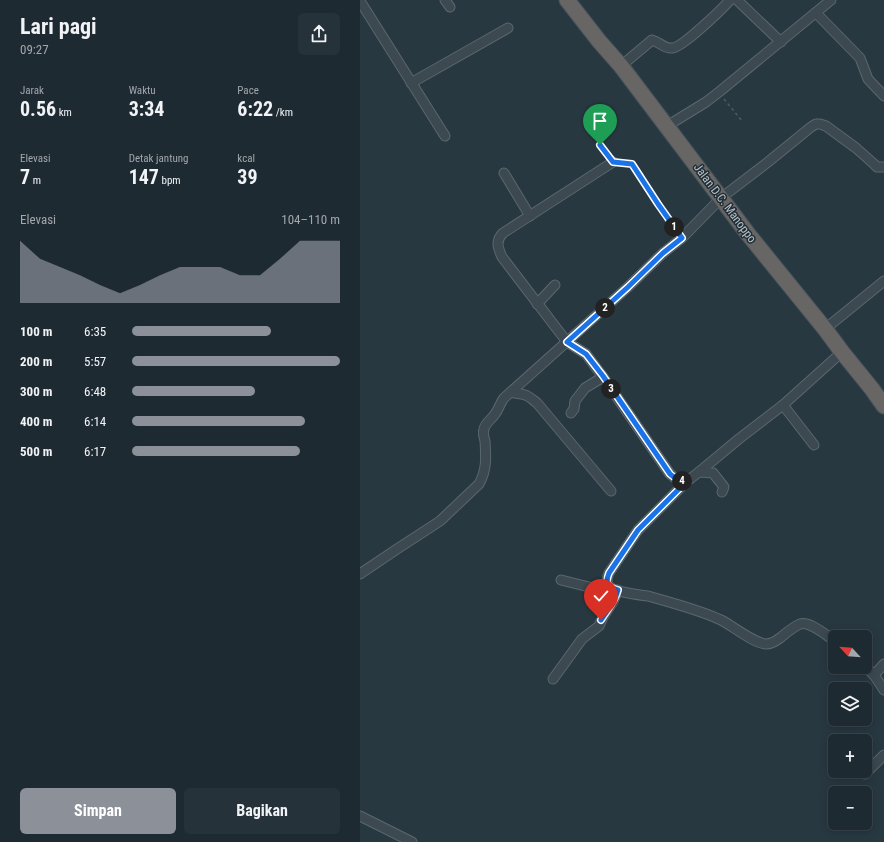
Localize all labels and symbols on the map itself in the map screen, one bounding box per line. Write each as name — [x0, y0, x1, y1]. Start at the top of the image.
pin — [583, 104, 617, 145]
street label: Jalan D.C. Manoppo — [691, 161, 759, 245]
pin: 1 — [664, 217, 684, 237]
pin: 2 — [595, 298, 615, 318]
pin: 3 — [601, 379, 621, 399]
pin: 4 — [672, 471, 692, 491]
pin — [584, 579, 618, 620]
north arrow — [828, 630, 872, 674]

